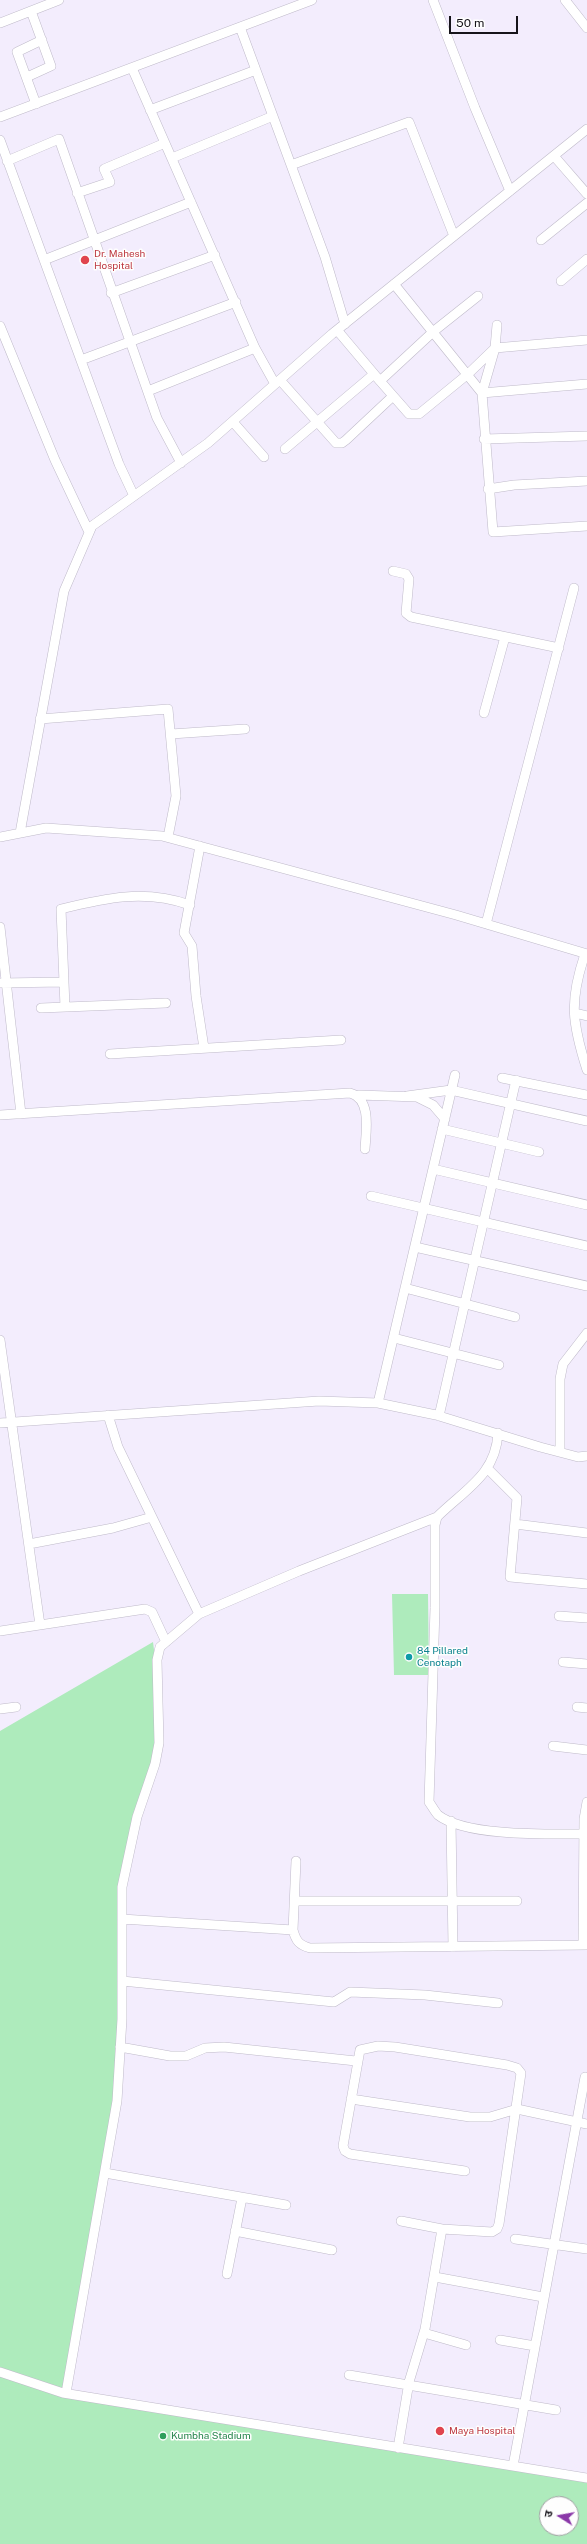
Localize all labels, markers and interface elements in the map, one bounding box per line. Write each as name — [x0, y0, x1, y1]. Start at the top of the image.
scale bar — [451, 8, 520, 34]
text: 50 m — [456, 16, 484, 30]
place label: Dr. Mahesh Hospital — [94, 248, 145, 272]
marker: Dr. Mahesh Hospital — [79, 254, 91, 266]
place label: 84 Pillared Cenotaph — [417, 1645, 468, 1668]
marker: 84 Pillared Cenotaph — [404, 1652, 414, 1662]
marker: Maya Hospital — [434, 2425, 446, 2437]
place label: Maya Hospital — [449, 2425, 515, 2437]
place label: Kumbha Stadium — [171, 2430, 251, 2442]
marker: Kumbha Stadium — [158, 2431, 168, 2441]
north arrow — [539, 2496, 579, 2536]
text: उ — [542, 2510, 555, 2518]

